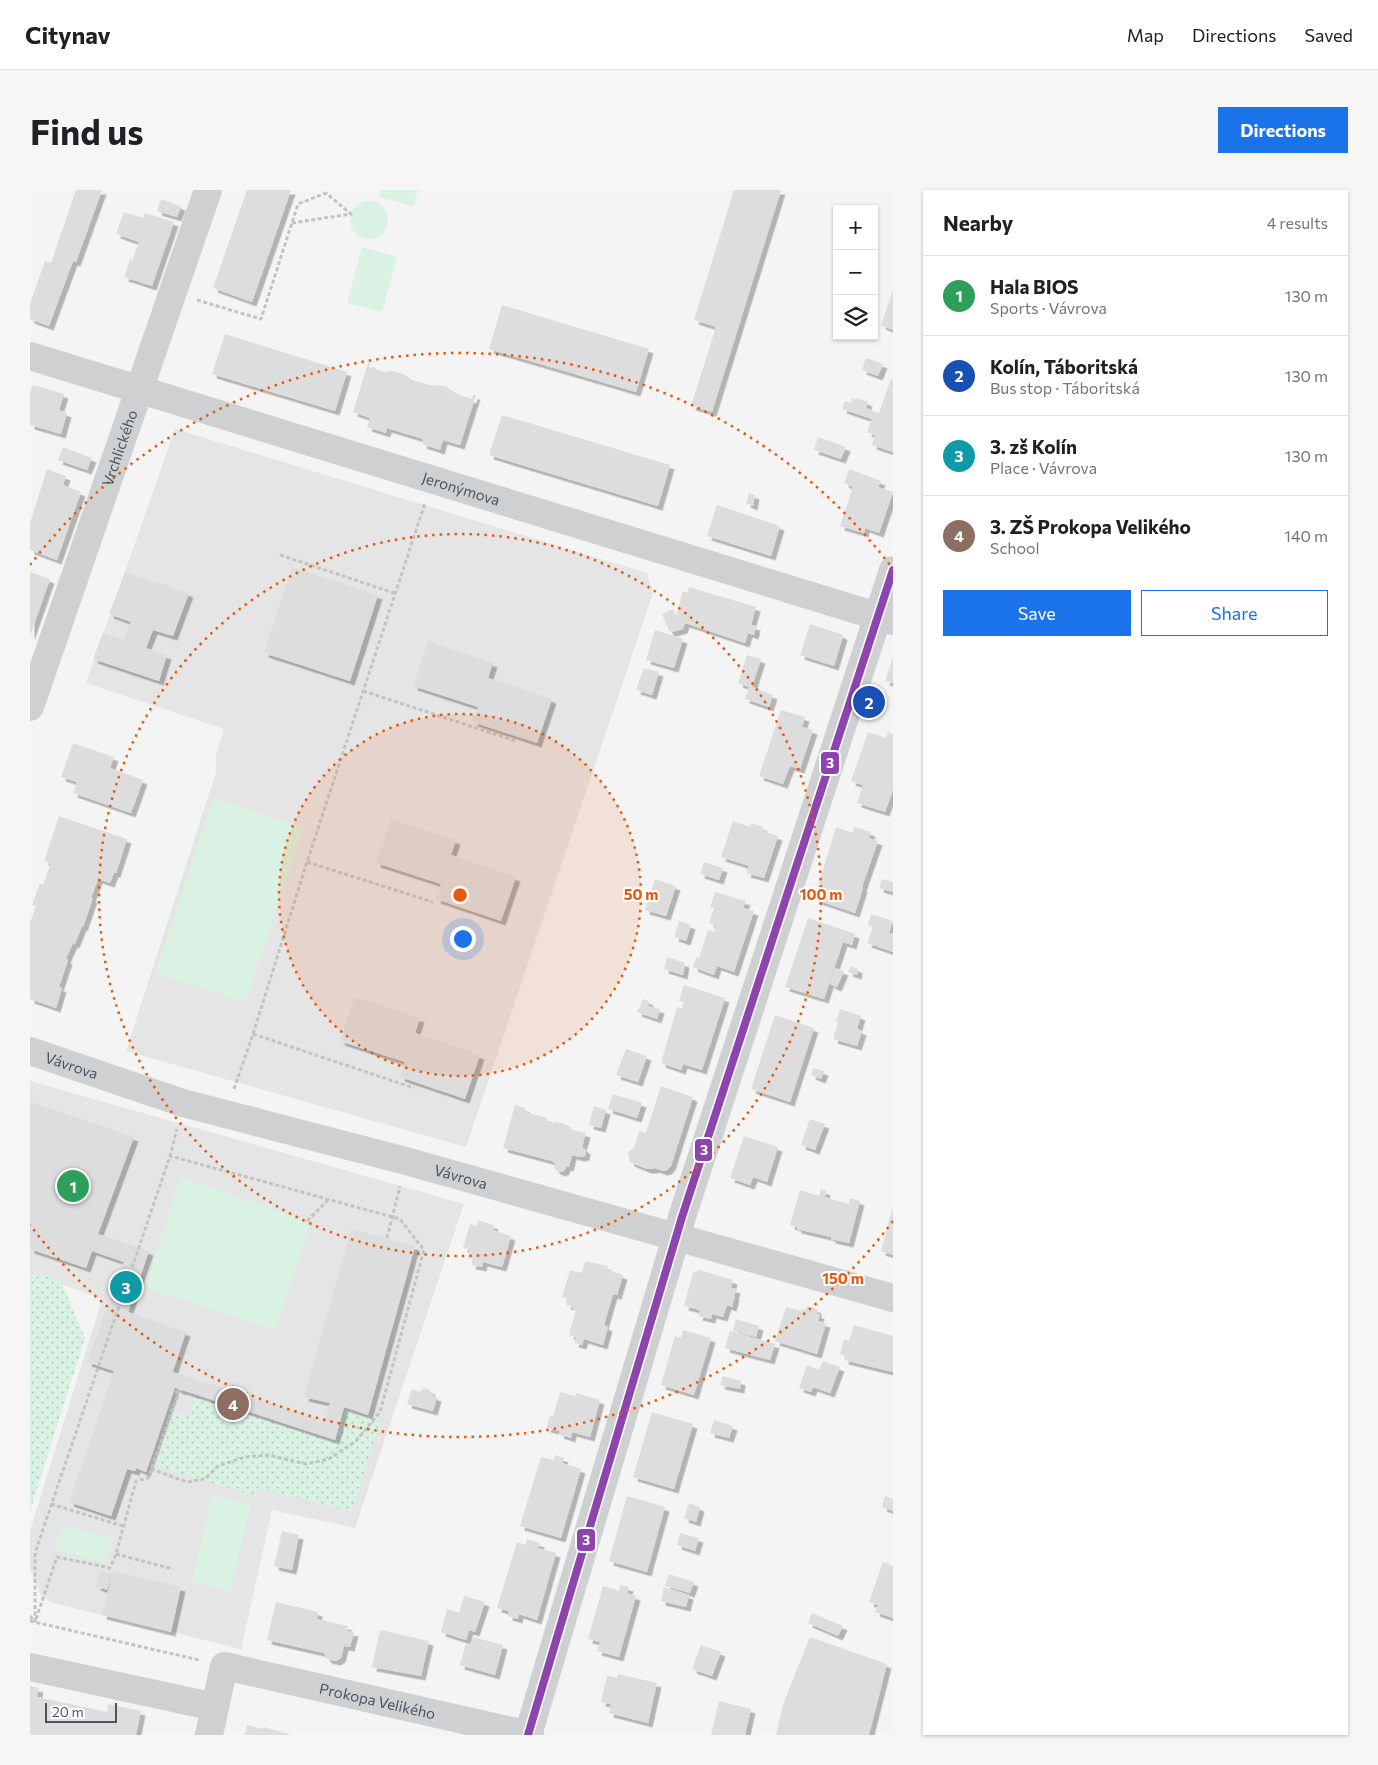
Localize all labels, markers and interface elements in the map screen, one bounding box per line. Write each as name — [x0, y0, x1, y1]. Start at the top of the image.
text: Citynav — [25, 20, 111, 49]
text: Map — [1127, 24, 1164, 46]
text: Directions — [1192, 24, 1276, 46]
text: Saved — [1304, 24, 1353, 46]
button: Directions — [1218, 107, 1348, 153]
text: Find us — [30, 109, 144, 152]
map controls — [833, 205, 878, 340]
button: + — [833, 205, 878, 250]
text: Nearby — [943, 210, 1013, 235]
text: 4 results — [1267, 213, 1328, 232]
button: − — [833, 250, 878, 295]
text: Hala BIOS — [990, 275, 1079, 298]
text: 1 — [955, 286, 963, 305]
text: 130 m — [1285, 286, 1328, 305]
button: layers — [833, 295, 878, 340]
text: Sports · Vávrova — [990, 298, 1107, 317]
text: Kolín, Táboritská — [990, 355, 1138, 378]
text: 2 — [954, 366, 964, 385]
text: 130 m — [1285, 366, 1328, 385]
text: Bus stop · Táboritská — [990, 378, 1140, 397]
street label: Vrchlického — [98, 407, 141, 489]
text: 3. zš Kolín — [990, 435, 1077, 458]
text: 3 — [954, 446, 964, 465]
text: 130 m — [1285, 446, 1328, 465]
text: Place · Vávrova — [990, 458, 1097, 477]
street label: Jeronýmova — [420, 468, 502, 509]
text: 3. ZŠ Prokopa Velikého — [990, 515, 1191, 538]
text: 4 — [954, 526, 964, 545]
text: 140 m — [1284, 526, 1328, 545]
text: School — [990, 538, 1040, 557]
button: Save — [943, 590, 1131, 636]
button: Share — [1141, 590, 1328, 636]
pin: 2 — [853, 683, 885, 721]
line badge: 3 — [820, 751, 840, 775]
text: 3 — [826, 754, 834, 771]
text: 50 m — [624, 885, 658, 903]
text: 100 m — [800, 885, 842, 903]
centre of rings — [451, 886, 469, 904]
your location — [450, 926, 476, 952]
street label: Vávrova — [43, 1048, 100, 1082]
line badge: 3 — [694, 1138, 713, 1162]
text: 3 — [700, 1141, 708, 1158]
street label: Vávrova — [432, 1160, 490, 1192]
pin: 1 — [57, 1167, 89, 1205]
pin: 3 — [110, 1268, 142, 1306]
text: 150 m — [822, 1269, 864, 1287]
pin: 4 — [217, 1385, 249, 1423]
line badge: 3 — [576, 1528, 596, 1552]
text: 3 — [582, 1531, 590, 1548]
street label: Prokopa Velikého — [318, 1679, 437, 1722]
scale bar — [45, 1700, 118, 1723]
text: 20 m — [52, 1703, 84, 1720]

